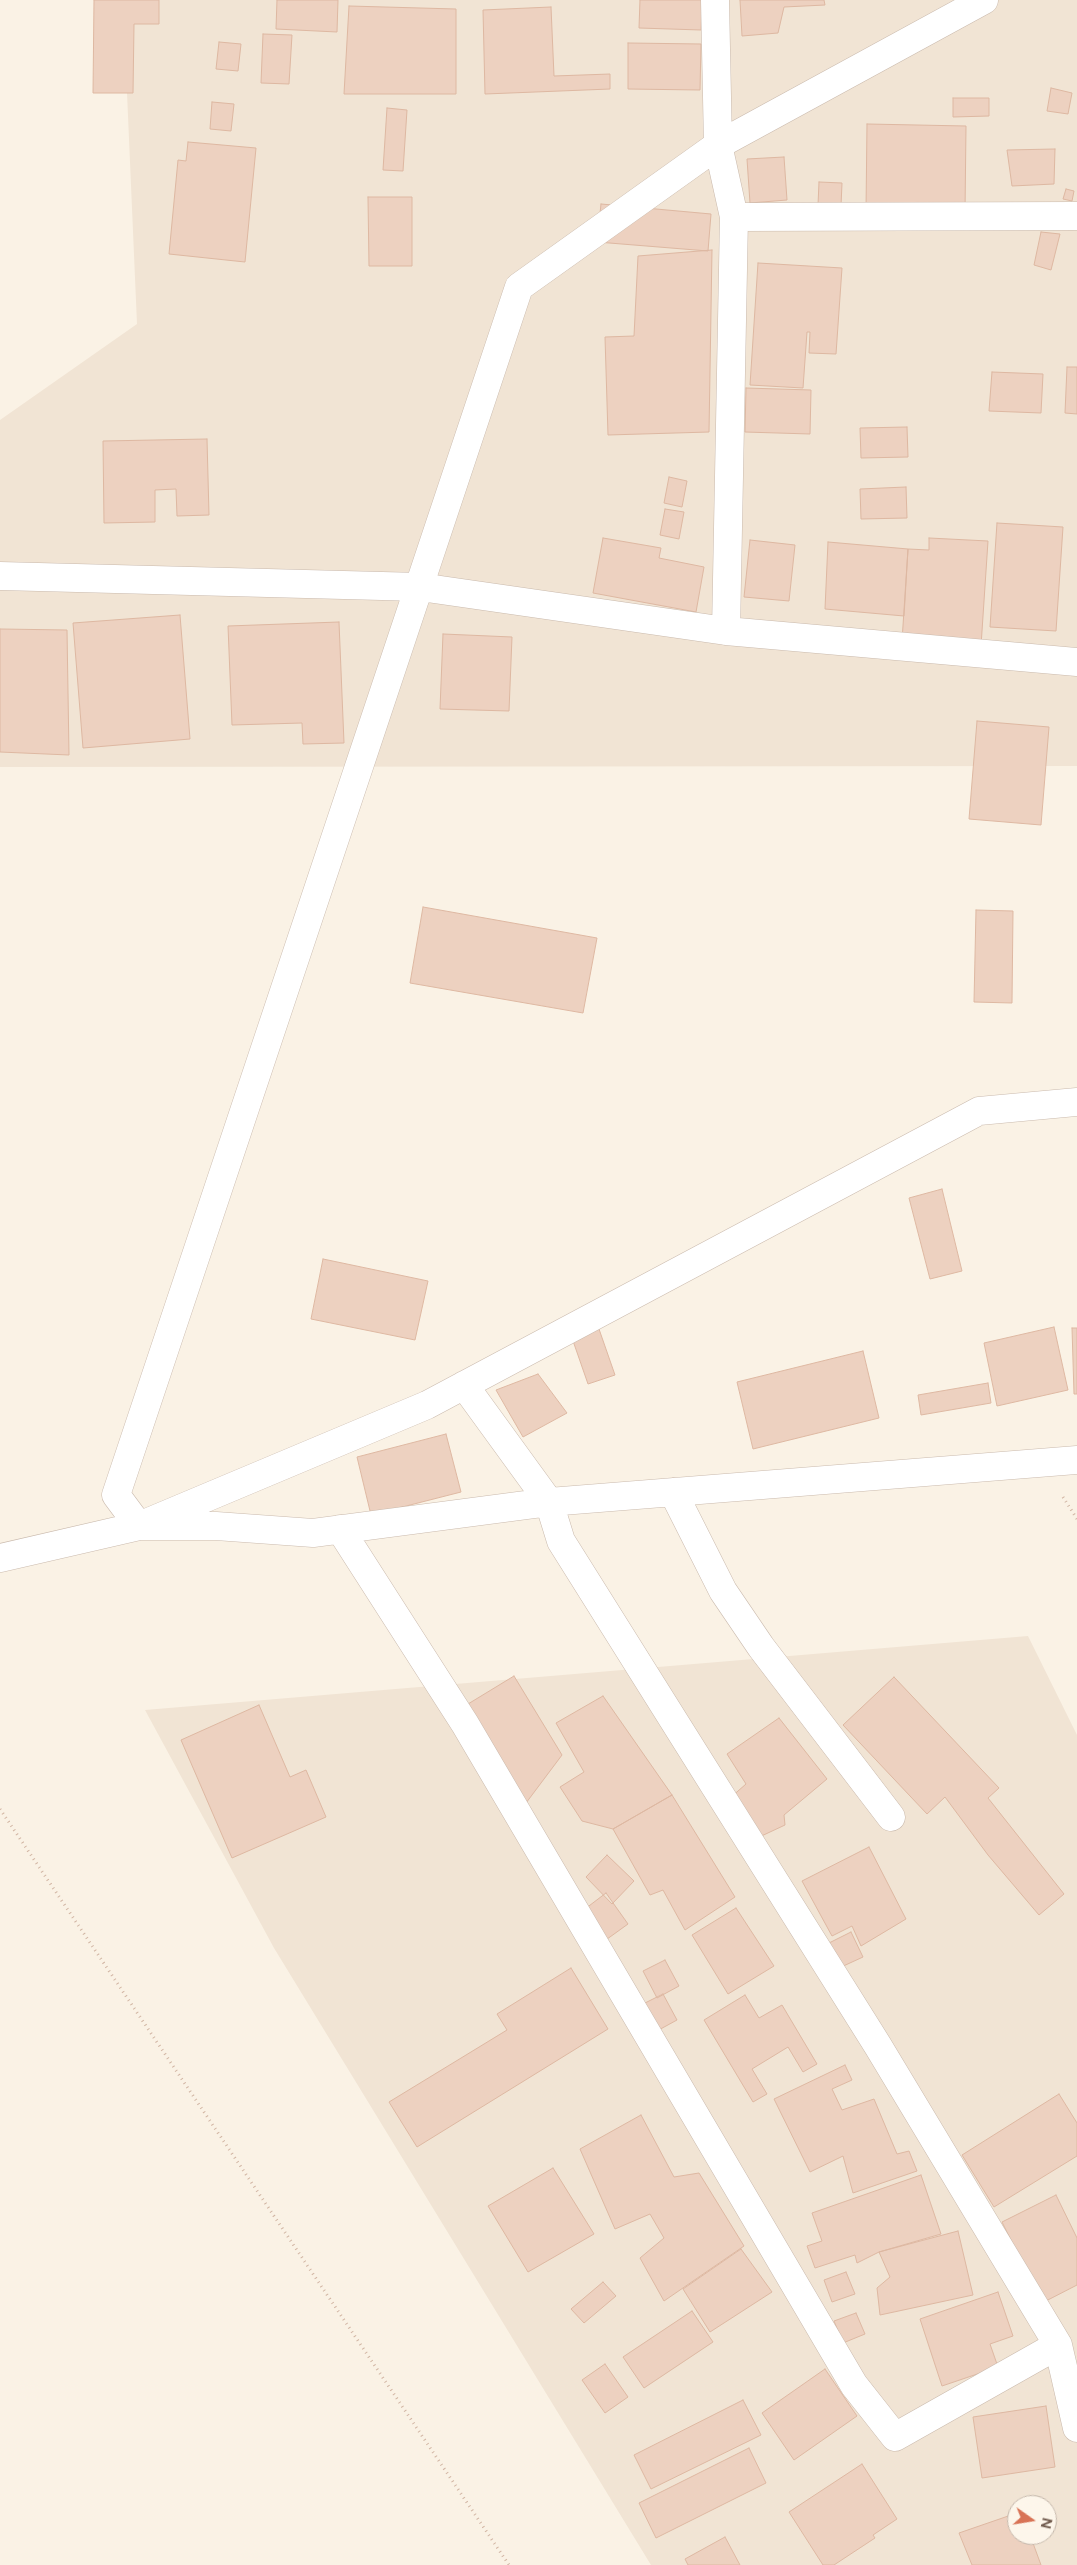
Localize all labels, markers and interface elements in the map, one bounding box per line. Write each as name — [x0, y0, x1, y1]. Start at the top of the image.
north arrow — [1007, 2495, 1057, 2545]
text: N — [1037, 2516, 1056, 2530]

